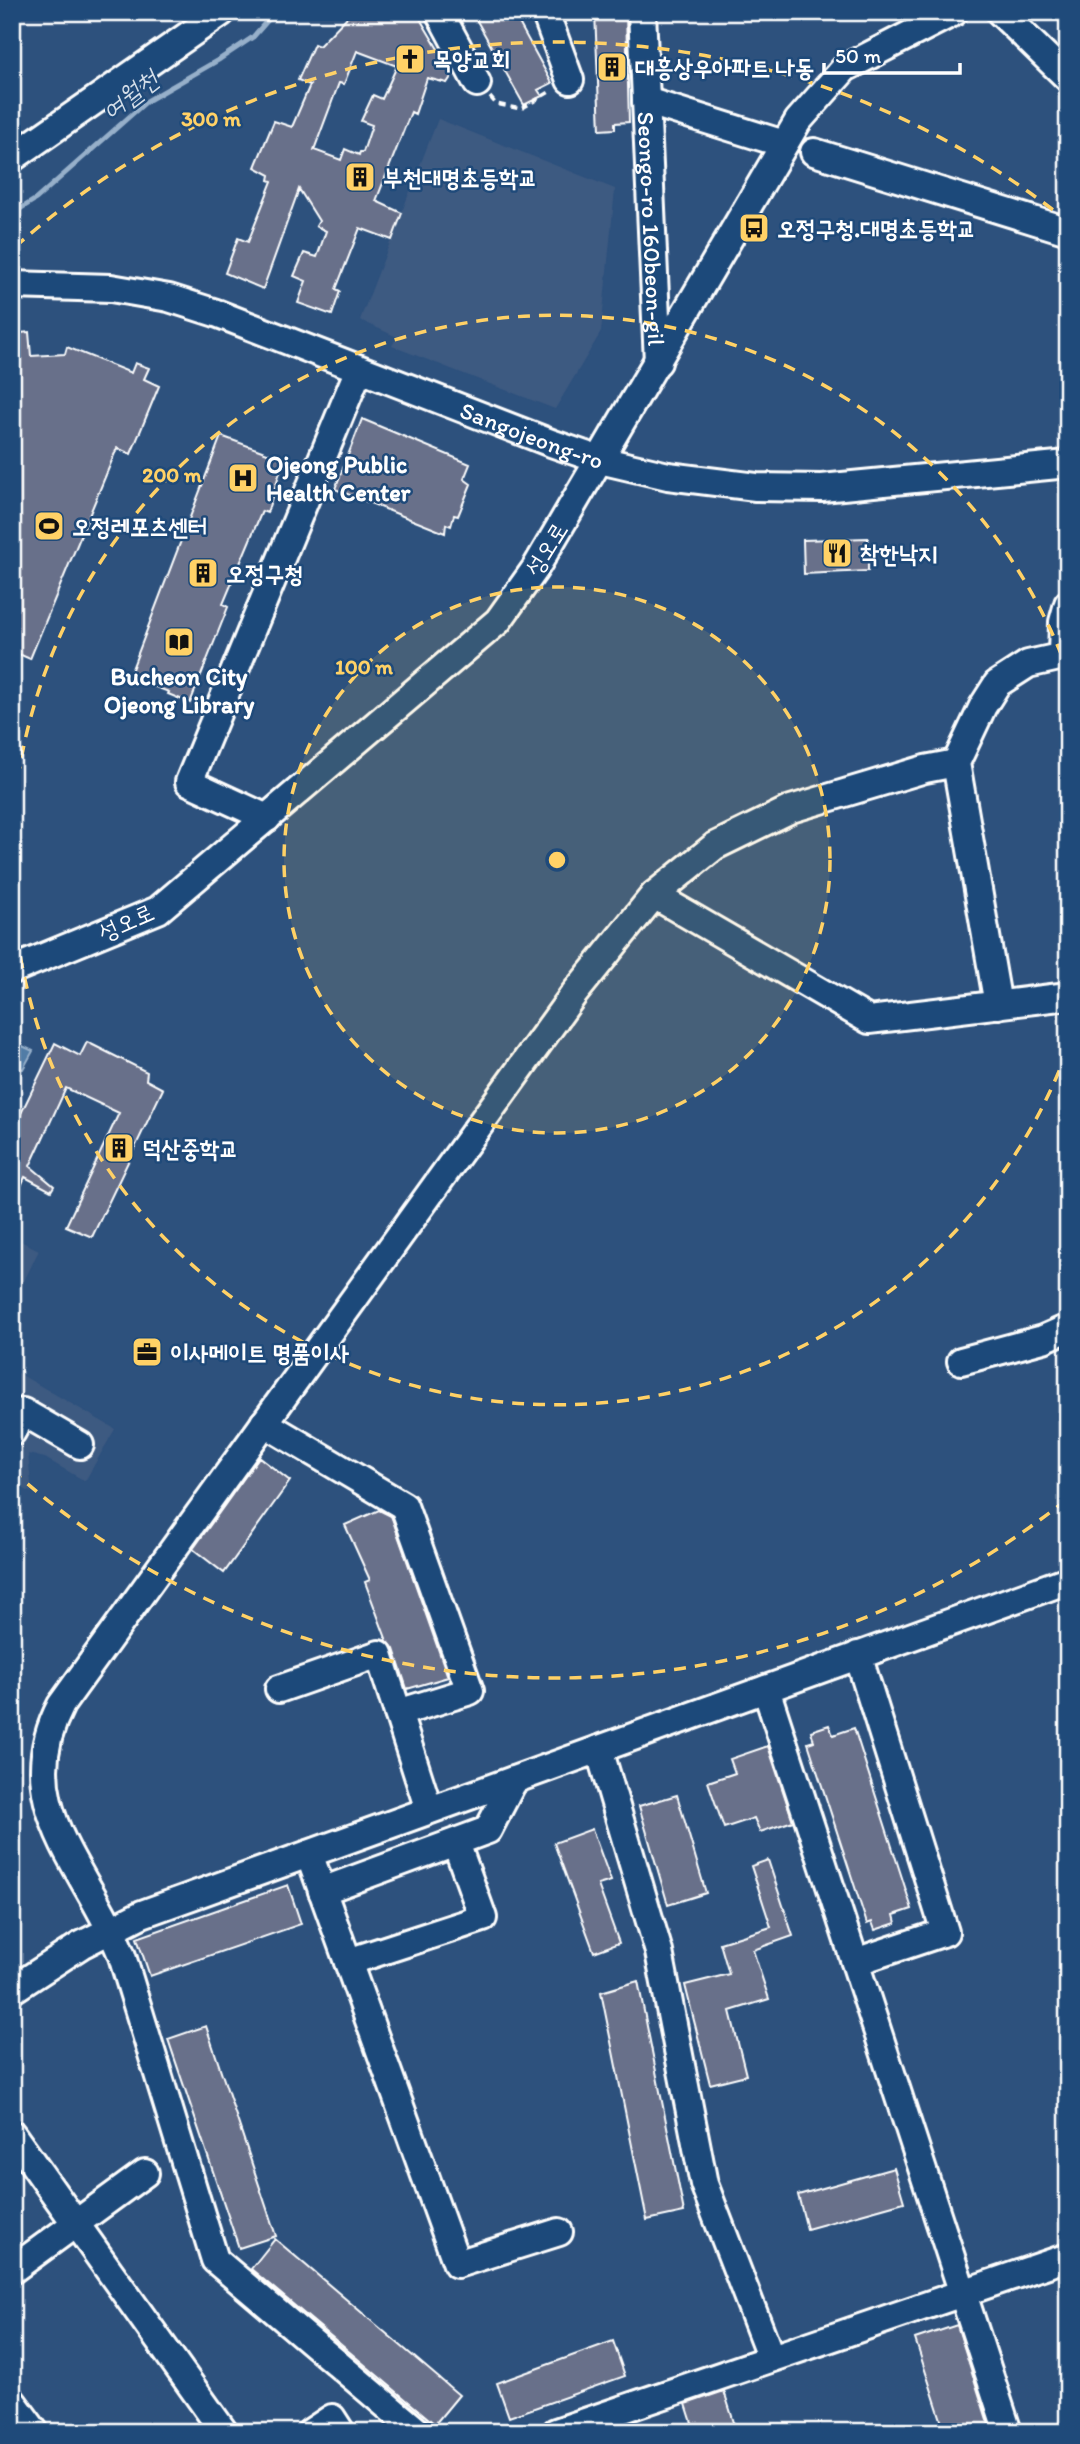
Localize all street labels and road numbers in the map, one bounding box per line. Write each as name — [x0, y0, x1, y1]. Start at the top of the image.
street label: Seongo-ro 160beon-gil — [632, 111, 672, 347]
street label: Sangojeong-ro — [456, 395, 608, 475]
street label: 성오로 — [518, 517, 574, 581]
street label: 성오로 — [94, 897, 158, 947]

